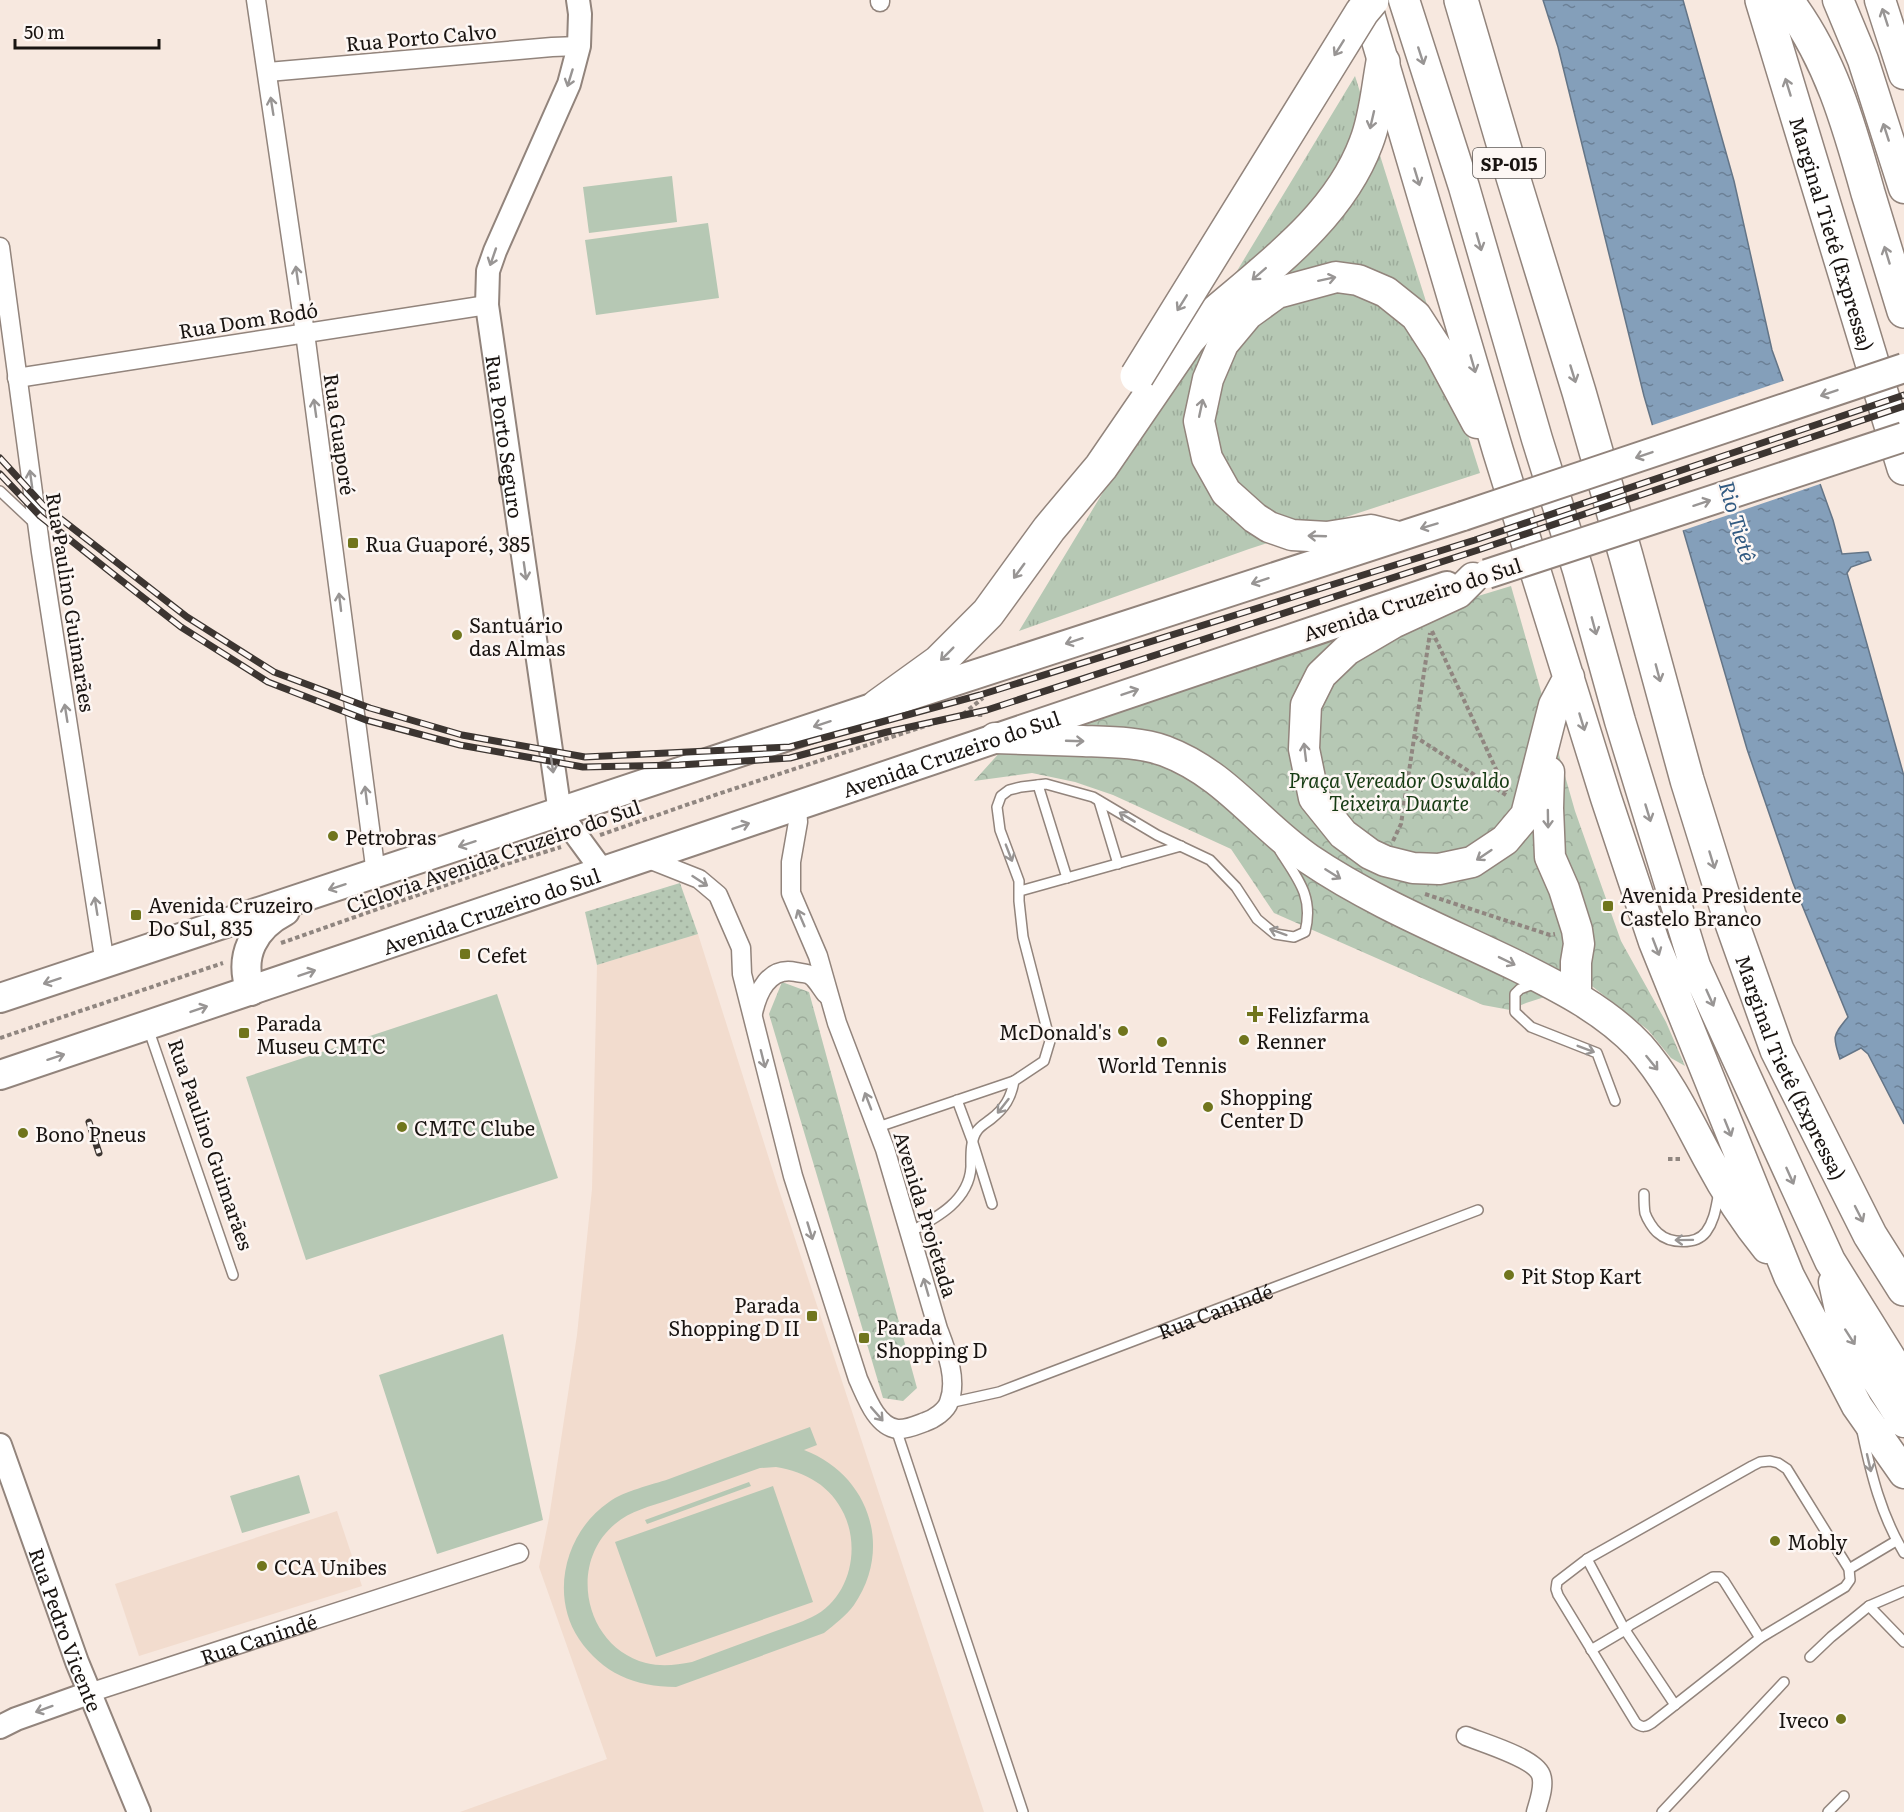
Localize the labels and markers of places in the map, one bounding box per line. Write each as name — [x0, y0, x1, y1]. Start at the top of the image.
place label: Rua Guaporé, 385 — [365, 528, 530, 558]
marker: Rua Guaporé, 385 — [346, 536, 360, 550]
place label: Santuário das Almas — [469, 609, 565, 662]
marker: Santuário das Almas — [450, 628, 464, 642]
place label: Petrobras — [345, 821, 436, 851]
marker: Petrobras — [326, 829, 340, 843]
place label: Avenida Presidente Castelo Branco — [1620, 879, 1802, 932]
place label: Avenida Cruzeiro Do Sul, 835 — [148, 889, 313, 942]
marker: Avenida Presidente Castelo Branco — [1601, 899, 1615, 913]
marker: Avenida Cruzeiro Do Sul, 835 — [129, 908, 143, 922]
place label: Cefet — [477, 939, 527, 969]
marker: Cefet — [458, 947, 472, 961]
place label: Felizfarma — [1267, 999, 1370, 1029]
place label: Parada Museu CMTC — [256, 1007, 386, 1060]
marker: Felizfarma — [1248, 1007, 1262, 1021]
place label: McDonald's — [999, 1016, 1111, 1046]
marker: McDonald's — [1116, 1024, 1130, 1038]
place label: Renner — [1256, 1025, 1326, 1055]
marker: Parada Museu CMTC — [237, 1026, 251, 1040]
marker: Renner — [1237, 1033, 1251, 1047]
marker: World Tennis — [1155, 1035, 1169, 1049]
place label: World Tennis — [1098, 1049, 1226, 1079]
place label: Shopping Center D — [1220, 1081, 1313, 1134]
marker: Shopping Center D — [1201, 1100, 1215, 1114]
place label: CMTC Clube — [414, 1112, 535, 1142]
place label: Bono Pneus — [35, 1118, 146, 1148]
marker: CMTC Clube — [395, 1120, 409, 1134]
marker: Bono Pneus — [16, 1126, 30, 1140]
place label: Pit Stop Kart — [1521, 1260, 1642, 1290]
marker: Pit Stop Kart — [1502, 1268, 1516, 1282]
place label: Parada Shopping D II — [668, 1289, 800, 1342]
marker: Parada Shopping D II — [805, 1309, 819, 1323]
place label: Parada Shopping D — [876, 1311, 987, 1364]
marker: Parada Shopping D — [857, 1331, 871, 1345]
place label: Mobly — [1787, 1526, 1848, 1556]
marker: Mobly — [1768, 1534, 1782, 1548]
place label: CCA Unibes — [274, 1551, 387, 1581]
marker: CCA Unibes — [255, 1559, 269, 1573]
place label: Iveco — [1778, 1704, 1829, 1734]
marker: Iveco — [1834, 1712, 1848, 1726]

